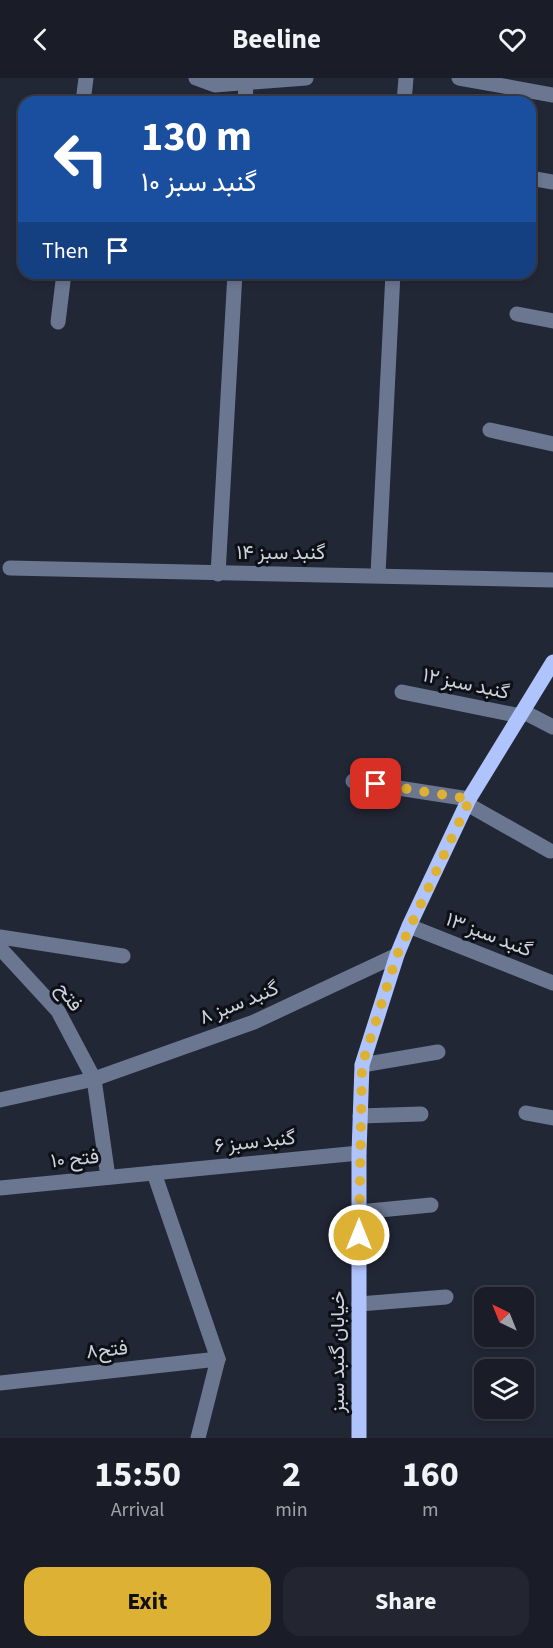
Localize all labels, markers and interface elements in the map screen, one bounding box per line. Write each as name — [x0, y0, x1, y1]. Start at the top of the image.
text: Beeline — [232, 20, 321, 59]
icon: back — [24, 23, 57, 56]
icon: heart — [496, 23, 529, 56]
text: 130 m — [141, 107, 252, 167]
icon: left — [42, 120, 120, 198]
text: گنبد سبز ۱۰ — [141, 163, 257, 202]
icon: arrive — [101, 234, 134, 267]
text: Then — [42, 235, 89, 267]
street label: گنبد سبز ۱۴ — [237, 539, 326, 567]
street label: گنبد سبز ۱۲ — [420, 661, 512, 707]
pin — [350, 758, 401, 809]
icon: arrive — [359, 767, 392, 800]
street label: گنبد سبز ۱۳ — [442, 906, 536, 964]
street label: گنبد سبز ۸ — [195, 974, 283, 1032]
street label: فتح — [49, 977, 89, 1017]
street label: گنبد سبز ۶ — [213, 1124, 297, 1160]
street label: فتح ۱۰ — [50, 1143, 100, 1175]
position arrow — [327, 1203, 391, 1267]
north arrow — [474, 1287, 534, 1347]
map controls — [474, 1287, 534, 1419]
street label: خیابان گنبد سبز — [324, 1291, 352, 1414]
street label: فتح۸ — [85, 1334, 129, 1366]
button: layers — [474, 1359, 534, 1419]
text: 15:50 — [94, 1449, 181, 1500]
text: 2 — [282, 1449, 301, 1500]
text: 160 — [402, 1449, 459, 1500]
text: Arrival — [111, 1496, 164, 1524]
text: min — [275, 1496, 308, 1524]
text: m — [422, 1496, 439, 1524]
button: Exit — [24, 1567, 271, 1636]
button: Share — [283, 1567, 529, 1636]

